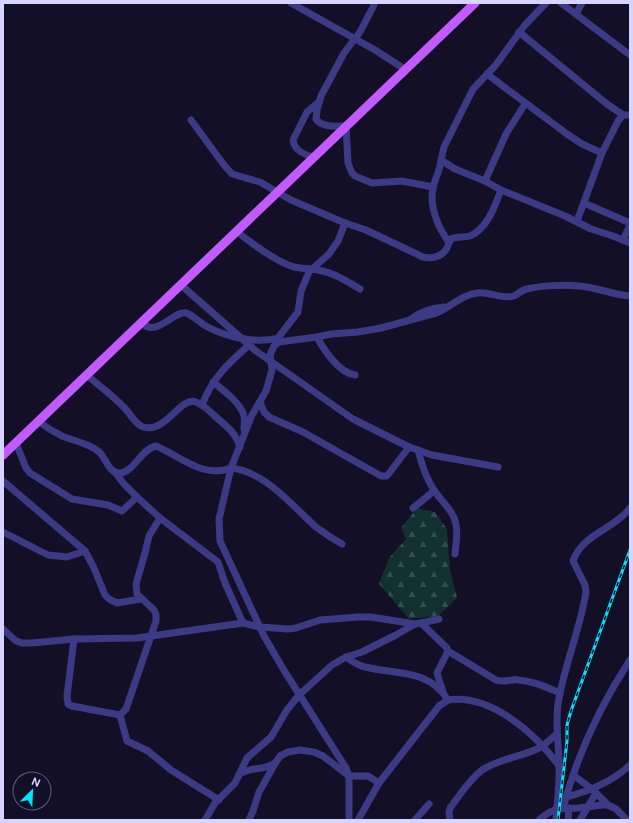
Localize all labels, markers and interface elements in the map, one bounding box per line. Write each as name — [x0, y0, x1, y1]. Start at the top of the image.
north arrow — [12, 771, 52, 811]
text: N — [30, 774, 43, 790]

